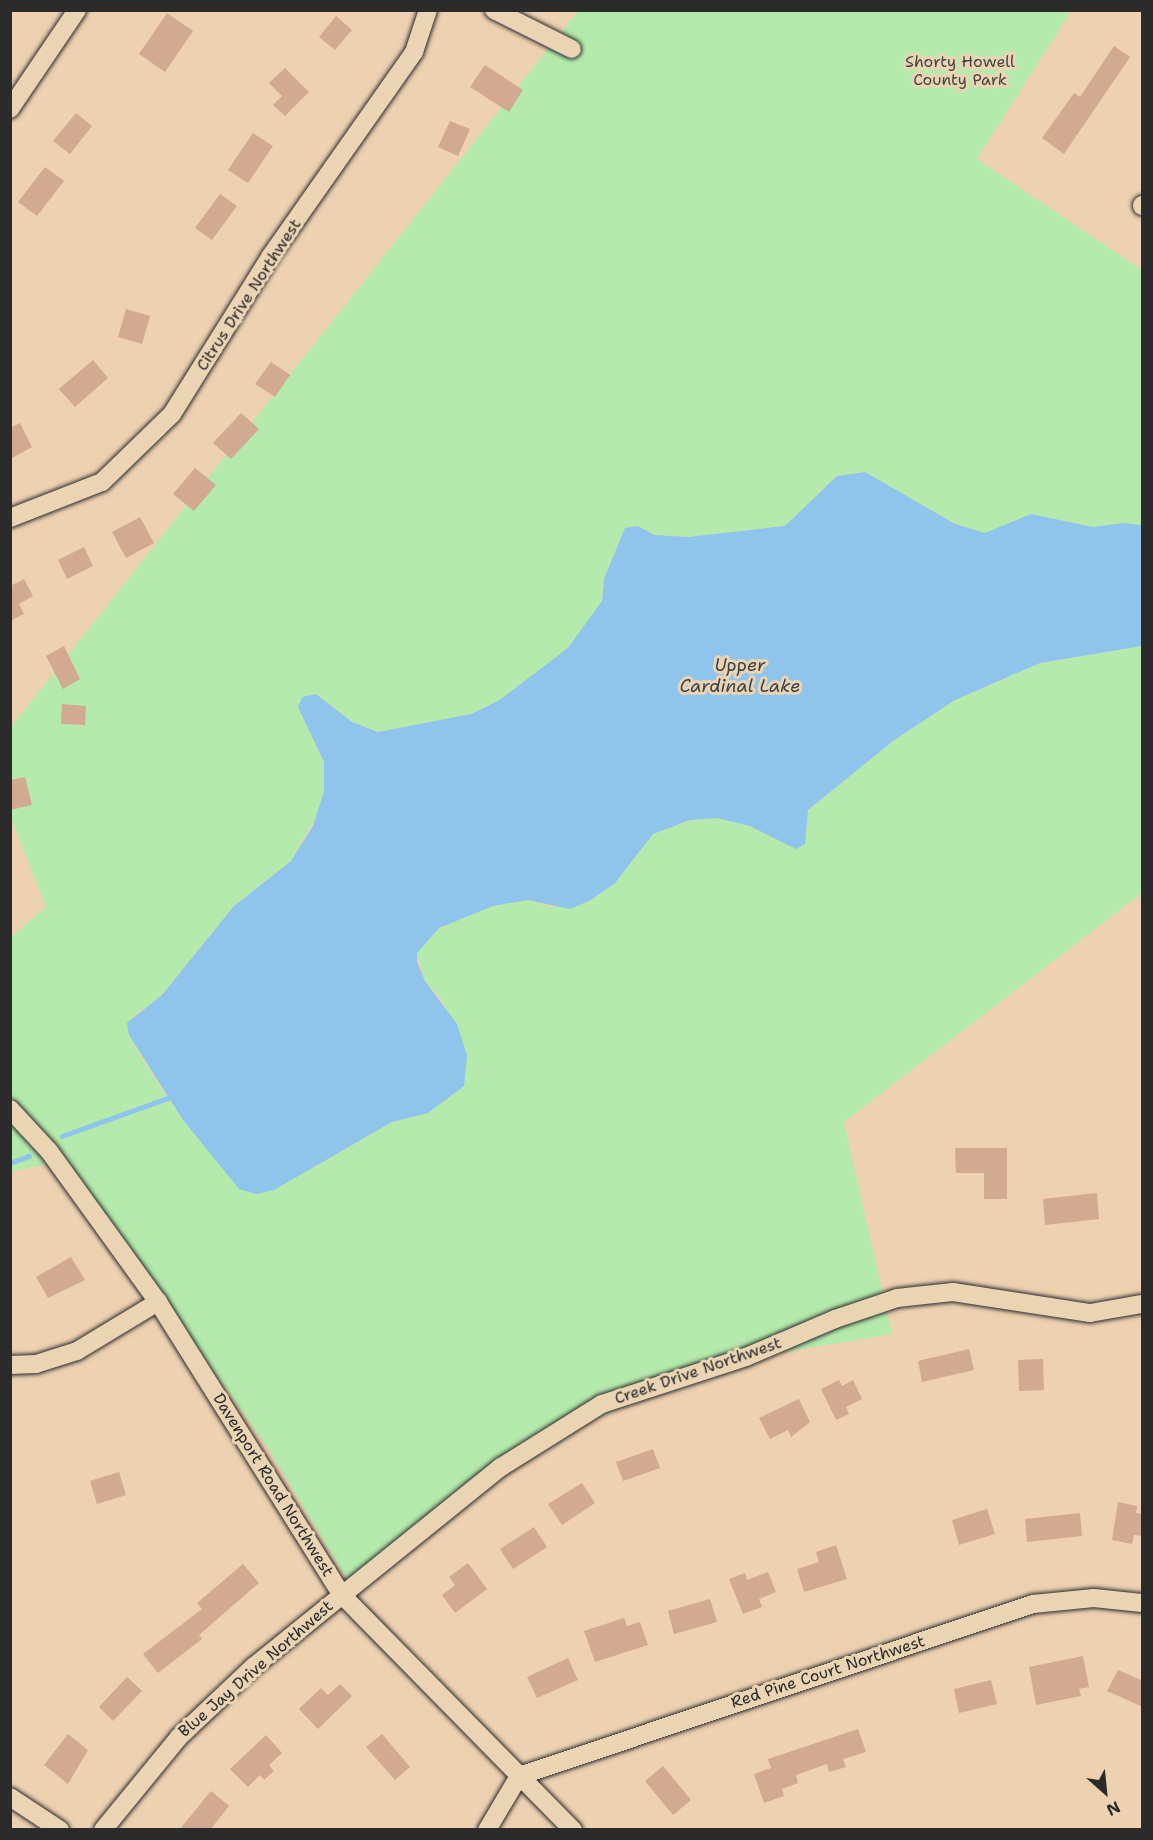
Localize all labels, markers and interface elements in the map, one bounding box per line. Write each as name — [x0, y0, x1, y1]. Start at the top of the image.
park label: Shorty Howell County Park — [905, 52, 1015, 90]
street label: Citrus Drive Northwest — [193, 215, 305, 375]
water label: Upper Cardinal Lake — [679, 655, 801, 698]
street label: Creek Drive Northwest — [612, 1333, 784, 1409]
street label: Davenport Road Northwest — [209, 1390, 337, 1580]
street label: Blue Jay Drive Northwest — [175, 1597, 337, 1741]
street label: Red Pine Court Northwest — [729, 1632, 927, 1712]
north arrow — [1075, 1762, 1135, 1822]
text: N — [1103, 1796, 1124, 1821]

